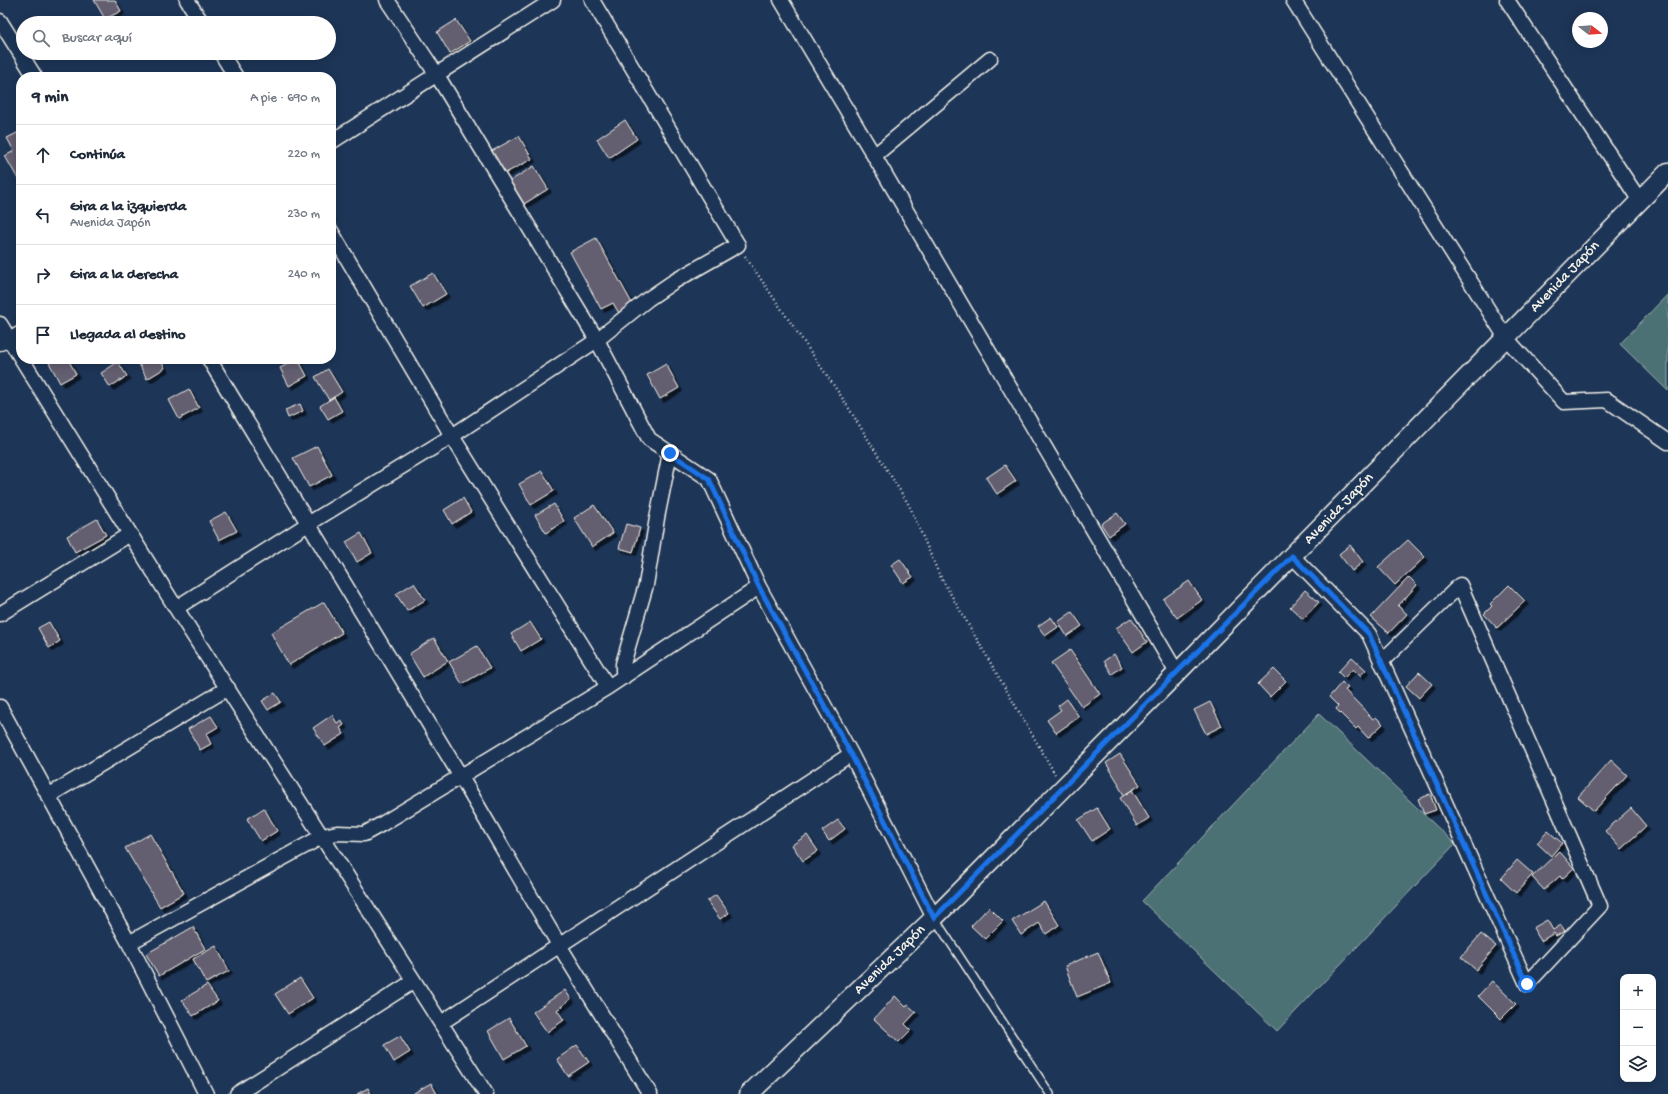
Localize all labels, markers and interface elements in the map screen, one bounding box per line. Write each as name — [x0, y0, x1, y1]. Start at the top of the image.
north arrow — [1572, 12, 1608, 48]
search box — [16, 16, 336, 60]
icon: search — [30, 27, 52, 49]
text: Buscar aquí — [62, 29, 132, 47]
text: 9 min — [32, 88, 68, 108]
text: A pie · 690 m — [250, 91, 320, 106]
icon: ahead — [32, 144, 54, 166]
text: Continúa — [70, 146, 125, 164]
text: 220 m — [288, 147, 320, 162]
text: Gira a la izquierda — [70, 198, 186, 216]
icon: left — [32, 204, 54, 226]
text: 230 m — [287, 207, 320, 222]
text: Avenida Japón — [70, 216, 150, 231]
street label: Avenida Japón — [1526, 237, 1604, 317]
icon: right — [32, 264, 54, 286]
text: Gira a la derecha — [70, 266, 178, 284]
text: 240 m — [288, 267, 320, 282]
icon: arrive — [32, 324, 54, 346]
text: Llegada al destino — [70, 326, 186, 344]
route end — [661, 444, 679, 462]
street label: Avenida Japón — [1300, 469, 1378, 549]
street label: Avenida Japón — [850, 921, 930, 999]
map controls — [1620, 974, 1656, 1082]
button: + — [1620, 974, 1656, 1010]
route start — [1518, 975, 1536, 993]
button: − — [1620, 1010, 1656, 1046]
button: layers — [1620, 1046, 1656, 1082]

